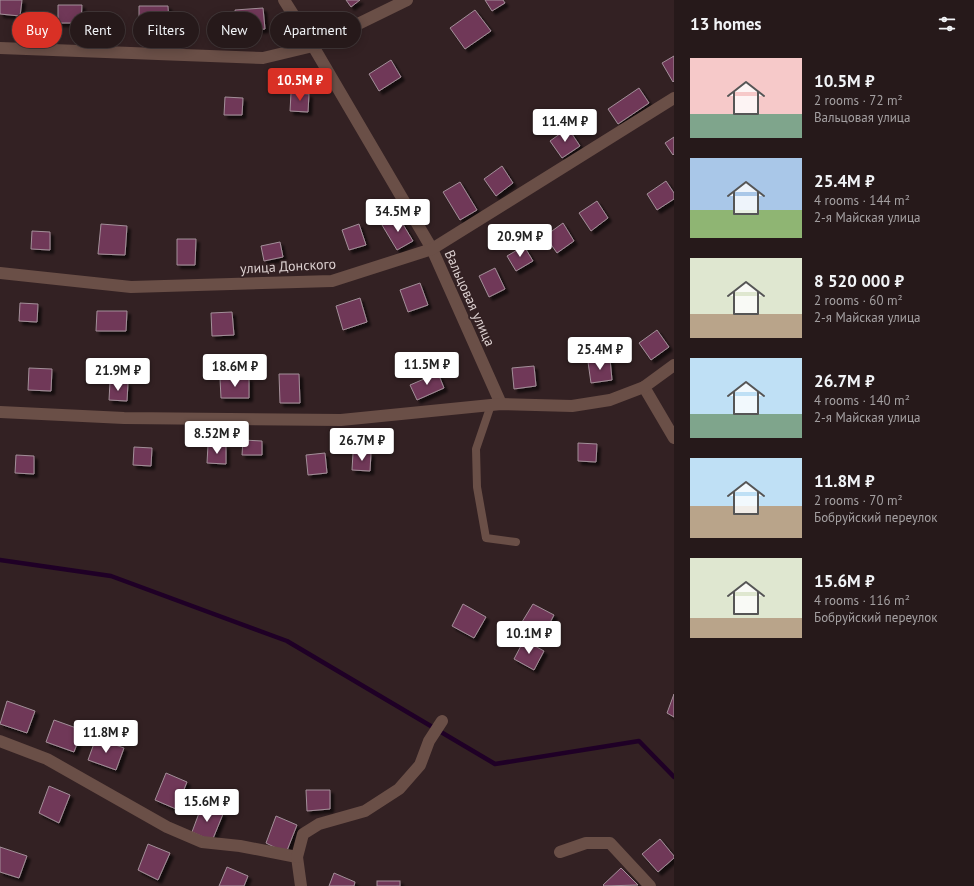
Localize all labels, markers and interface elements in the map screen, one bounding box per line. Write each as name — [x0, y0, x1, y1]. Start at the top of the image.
chip: Buy — [12, 12, 62, 48]
chip: Rent — [70, 12, 125, 48]
chip: Filters — [133, 12, 199, 48]
chip: New — [207, 12, 262, 48]
chip: Apartment — [270, 12, 361, 48]
text: 13 homes — [690, 13, 761, 35]
icon: filters — [936, 13, 958, 35]
pin: 10.5M ₽ — [263, 68, 337, 102]
text: 10.5M ₽ — [814, 70, 875, 92]
text: 10.5M ₽ — [277, 72, 323, 89]
icon: home — [722, 74, 770, 122]
text: 2 rooms · 72 m² — [814, 92, 903, 109]
pin: 11.4M ₽ — [528, 109, 602, 143]
text: Вальцовая улица — [814, 109, 910, 126]
text: 11.4M ₽ — [542, 113, 588, 130]
text: 25.4M ₽ — [814, 170, 875, 192]
icon: home — [722, 174, 770, 222]
text: 4 rooms · 144 m² — [814, 192, 910, 209]
pin: 34.5M ₽ — [361, 199, 435, 233]
text: 34.5M ₽ — [375, 203, 421, 220]
text: 2-я Майская улица — [814, 209, 921, 226]
pin: 20.9M ₽ — [483, 224, 557, 258]
text: 20.9M ₽ — [497, 228, 543, 245]
street label: Вальцовая улица — [441, 247, 499, 349]
street label: улица Донского — [240, 255, 336, 277]
text: 8 520 000 ₽ — [814, 270, 904, 292]
icon: home — [722, 274, 770, 322]
text: 2 rooms · 60 m² — [814, 292, 903, 309]
text: 2-я Майская улица — [814, 309, 921, 326]
pin: 25.4M ₽ — [563, 337, 637, 371]
text: 25.4M ₽ — [577, 341, 623, 358]
pin: 11.5M ₽ — [390, 352, 464, 386]
pin: 18.6M ₽ — [198, 354, 272, 388]
text: 11.5M ₽ — [404, 356, 450, 373]
pin: 21.9M ₽ — [81, 358, 155, 392]
text: 18.6M ₽ — [212, 358, 258, 375]
text: 21.9M ₽ — [95, 362, 141, 379]
text: 26.7M ₽ — [814, 370, 875, 392]
icon: home — [722, 374, 770, 422]
text: 4 rooms · 140 m² — [814, 392, 910, 409]
text: 2-я Майская улица — [814, 409, 921, 426]
pin: 8.52M ₽ — [180, 421, 254, 455]
text: 8.52M ₽ — [194, 425, 240, 442]
pin: 26.7M ₽ — [325, 428, 399, 462]
text: 26.7M ₽ — [339, 432, 385, 449]
text: 11.8M ₽ — [814, 470, 875, 492]
icon: home — [722, 474, 770, 522]
text: 2 rooms · 70 m² — [814, 492, 903, 509]
text: Бобруйский переулок — [814, 509, 937, 526]
text: 15.6M ₽ — [814, 570, 875, 592]
icon: home — [722, 574, 770, 622]
text: 4 rooms · 116 m² — [814, 592, 910, 609]
text: Бобруйский переулок — [814, 609, 937, 626]
pin: 10.1M ₽ — [492, 621, 566, 655]
text: 10.1M ₽ — [506, 625, 552, 642]
pin: 11.8M ₽ — [69, 720, 143, 754]
text: 11.8M ₽ — [83, 724, 129, 741]
pin: 15.6M ₽ — [170, 789, 244, 823]
text: 15.6M ₽ — [184, 793, 230, 810]

